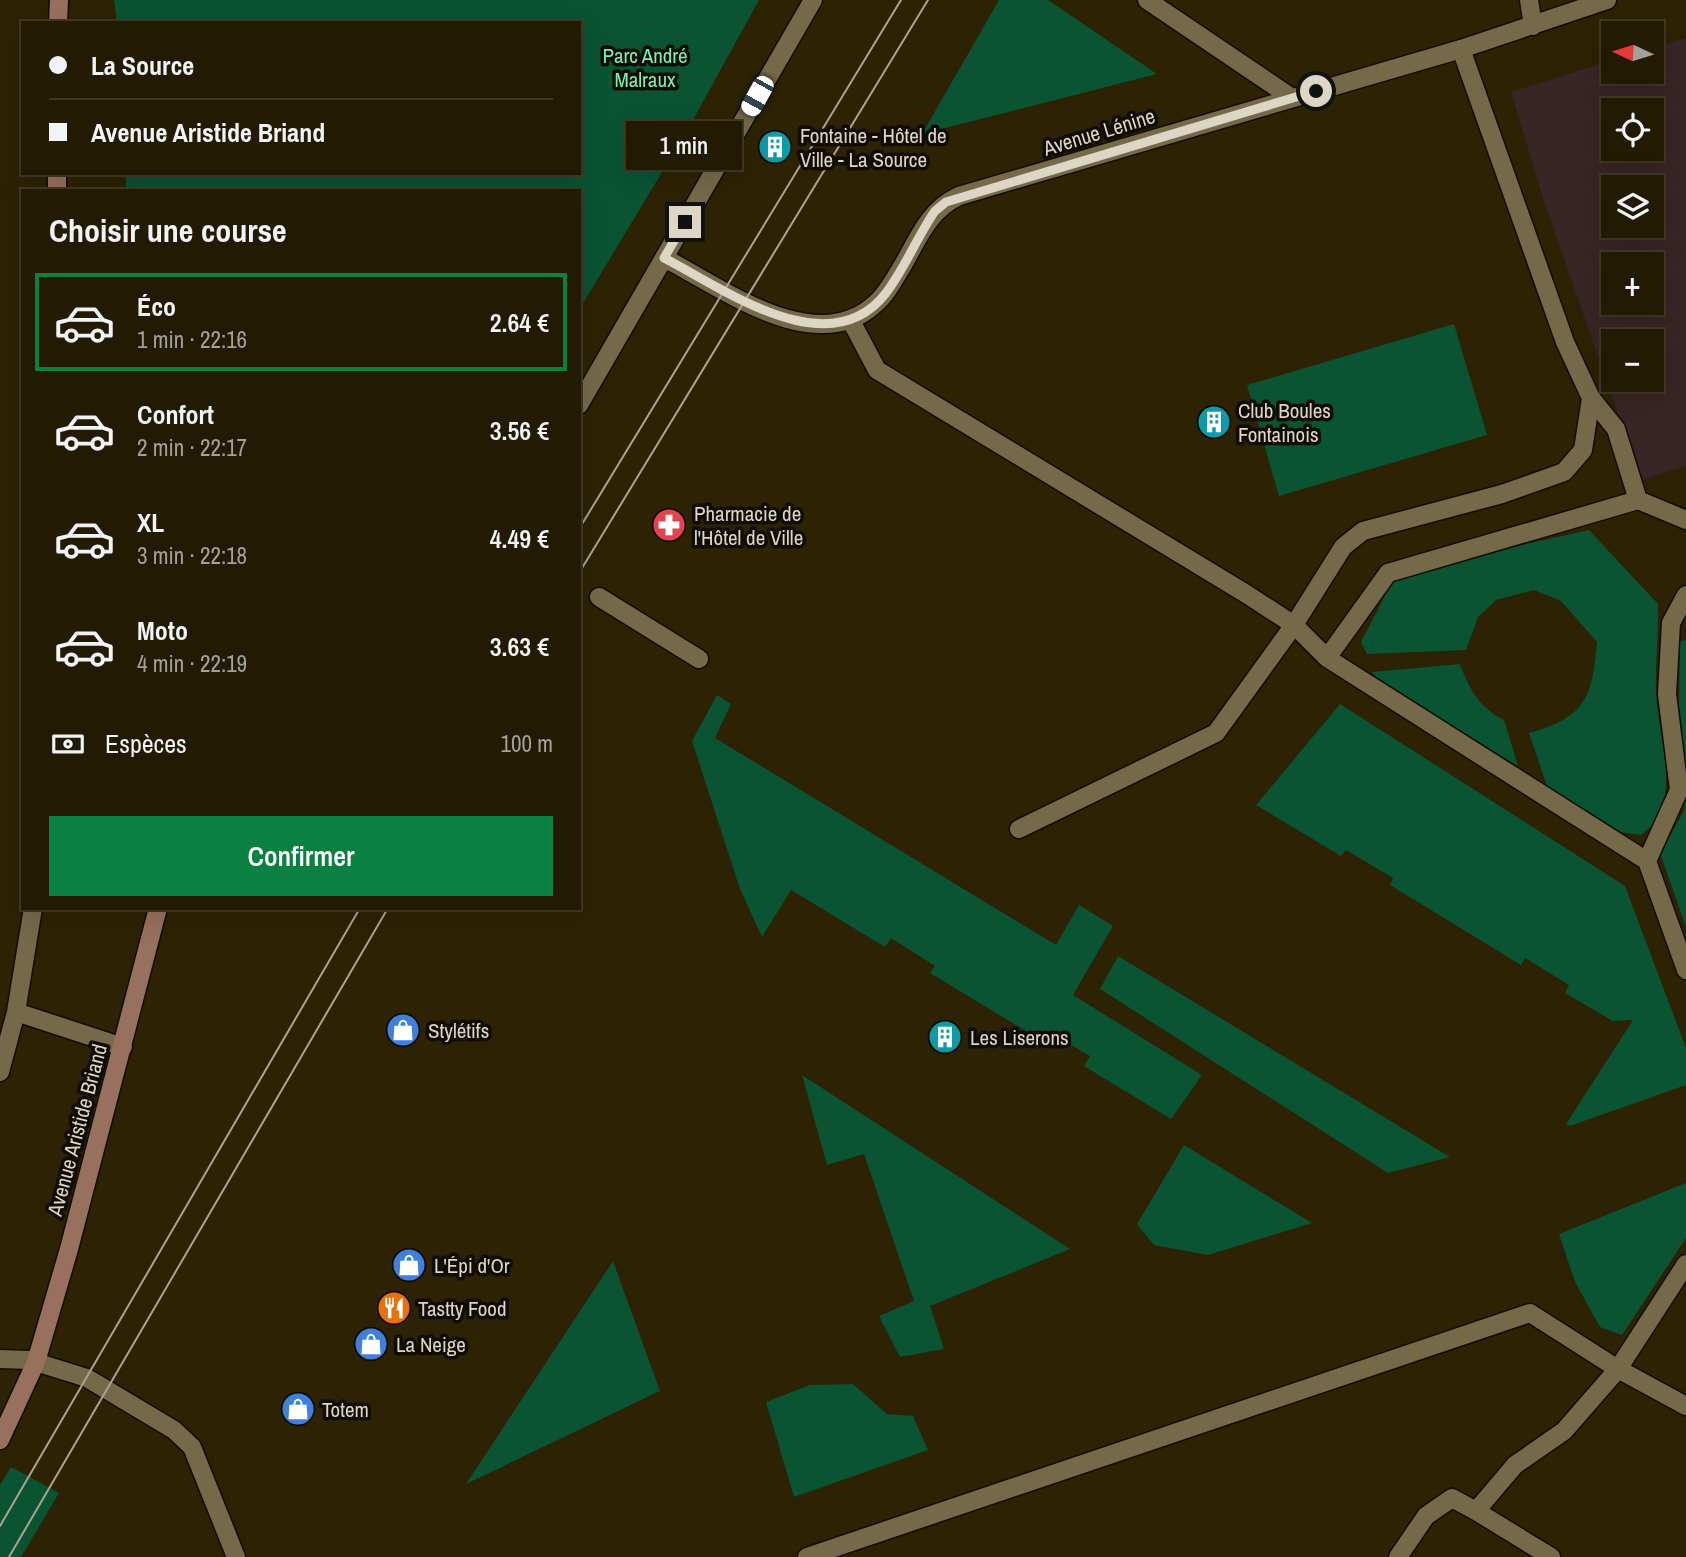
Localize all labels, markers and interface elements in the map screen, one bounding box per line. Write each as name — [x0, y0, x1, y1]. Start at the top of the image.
north arrow — [1601, 21, 1664, 84]
map controls — [1601, 21, 1664, 392]
park label: Parc André Malraux — [602, 41, 688, 94]
text: La Source — [91, 48, 194, 83]
car — [738, 73, 777, 119]
route start — [1300, 75, 1332, 107]
button: locate — [1601, 98, 1664, 161]
street label: Avenue Lénine — [1039, 101, 1158, 163]
text: Avenue Aristide Briand — [91, 115, 325, 150]
callout: 1 min — [627, 120, 743, 170]
place label: Fontaine - Hôtel de Ville - La Source — [800, 121, 947, 174]
building icon: Fontaine - Hôtel de Ville - La Source — [756, 128, 794, 166]
text: 1 min — [660, 130, 708, 161]
button: layers — [1601, 175, 1664, 238]
route end — [669, 206, 701, 238]
text: Choisir une course — [49, 209, 287, 252]
button: + — [1601, 252, 1664, 315]
text: Éco — [137, 289, 176, 324]
icon: car — [53, 291, 116, 354]
text: 2.64 € — [490, 305, 549, 340]
text: 1 min · 22:16 — [137, 324, 247, 355]
button: − — [1601, 329, 1664, 392]
place label: Club Boules Fontainois — [1238, 396, 1331, 449]
text: Confort — [137, 397, 214, 432]
icon: car — [53, 399, 116, 462]
building icon: Club Boules Fontainois — [1195, 403, 1233, 441]
text: 3.56 € — [490, 413, 549, 448]
text: 2 min · 22:17 — [137, 432, 247, 463]
place label: Pharmacie de l'Hôtel de Ville — [694, 499, 803, 552]
text: XL — [137, 505, 164, 540]
pharmacy icon: Pharmacie de l'Hôtel de Ville — [650, 506, 688, 544]
icon: car — [53, 507, 116, 570]
text: 4.49 € — [490, 521, 549, 556]
text: 3 min · 22:18 — [137, 540, 247, 571]
text: Moto — [137, 613, 188, 648]
icon: car — [53, 615, 116, 678]
text: 3.63 € — [490, 629, 549, 664]
text: 4 min · 22:19 — [137, 648, 247, 679]
icon: cash — [49, 725, 87, 763]
text: Espèces — [105, 726, 187, 761]
text: 100 m — [501, 728, 553, 759]
button: Confirmer — [49, 816, 553, 896]
shop icon: Stylétifs — [384, 1011, 422, 1049]
place label: Stylétifs — [428, 1016, 489, 1045]
building icon: Les Liserons — [926, 1018, 964, 1056]
place label: Les Liserons — [970, 1023, 1069, 1052]
street label: Avenue Aristide Briand — [40, 1041, 114, 1220]
shop icon: L'Épi d'Or — [390, 1246, 428, 1284]
place label: L'Épi d'Or — [434, 1251, 510, 1280]
restaurant icon: Tastty Food — [375, 1289, 413, 1327]
place label: Tastty Food — [418, 1294, 507, 1323]
shop icon: La Neige — [352, 1325, 390, 1363]
place label: La Neige — [396, 1330, 466, 1359]
shop icon: Totem — [279, 1390, 317, 1428]
place label: Totem — [322, 1395, 369, 1424]

